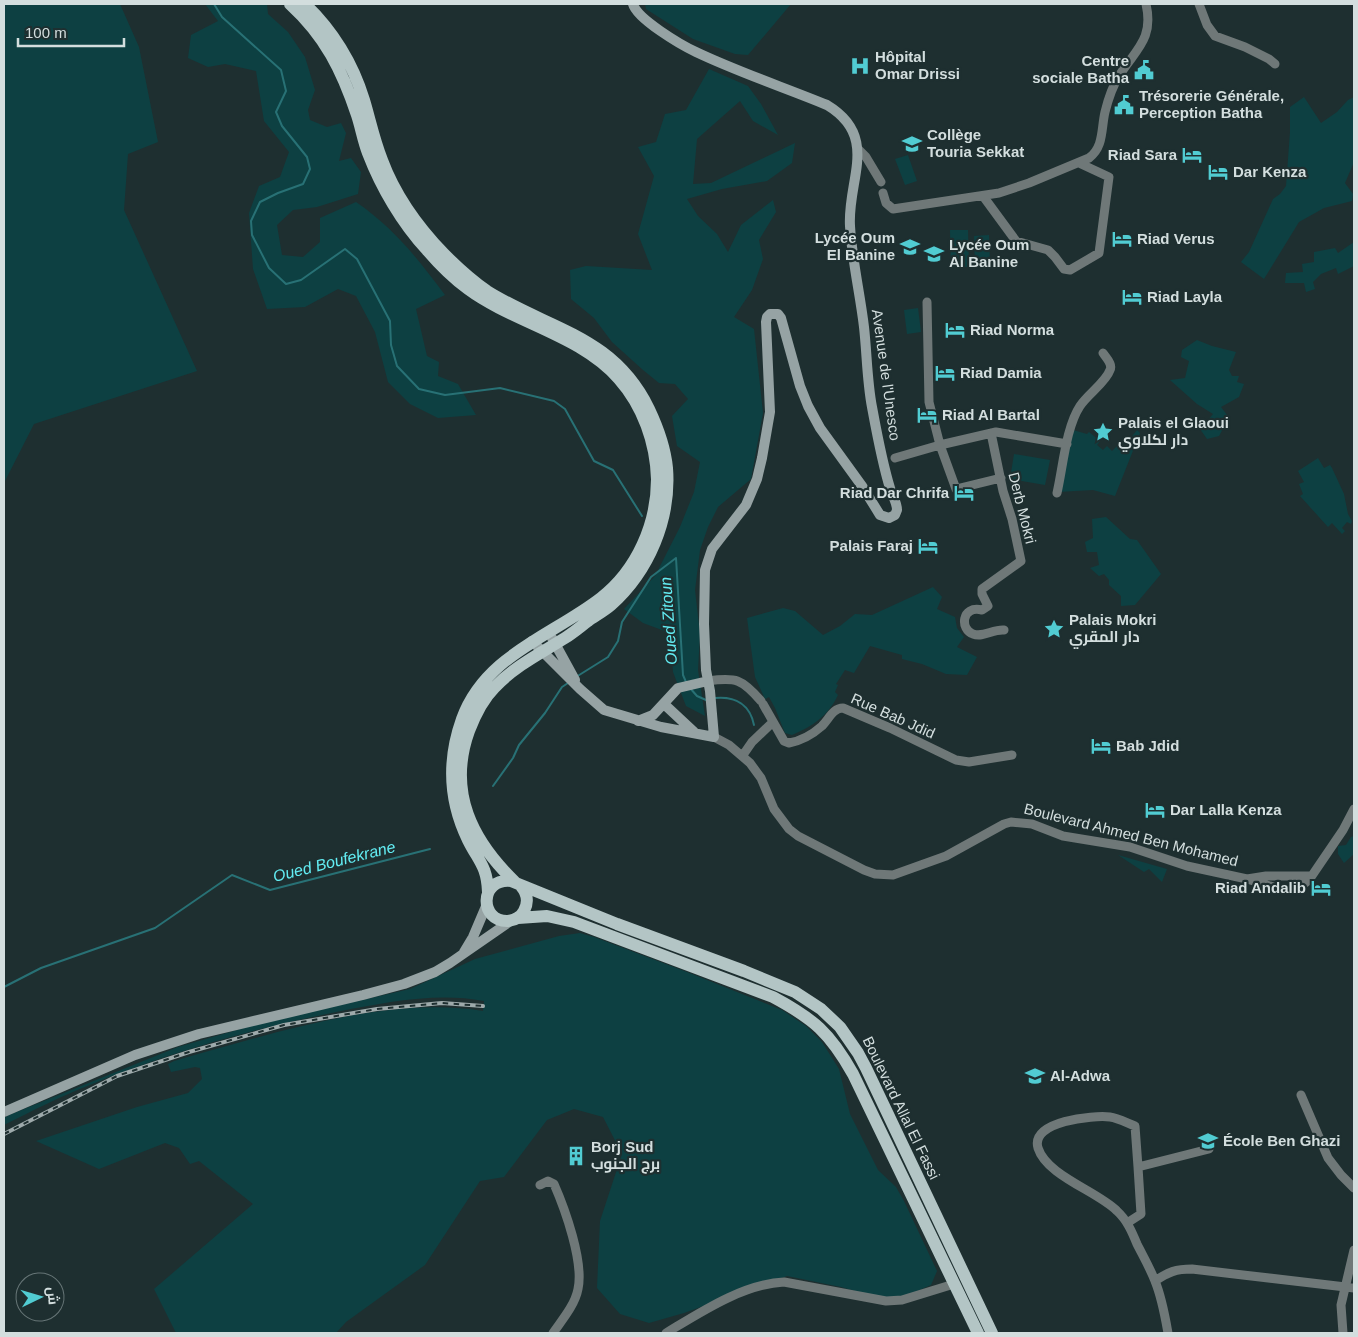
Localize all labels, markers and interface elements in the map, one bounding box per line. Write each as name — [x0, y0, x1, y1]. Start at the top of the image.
scale bar — [18, 15, 124, 47]
text: 100 m — [25, 24, 67, 41]
place label: Hôpital Omar Drissi — [875, 48, 960, 82]
place label: Centre sociale Batha — [1032, 52, 1130, 86]
hospital icon: Hôpital Omar Drissi — [849, 55, 871, 77]
public building icon: Centre sociale Batha — [1133, 59, 1155, 81]
place label: Trésorerie Générale, Perception Batha — [1139, 87, 1284, 121]
public building icon: Trésorerie Générale, Perception Batha — [1113, 94, 1135, 116]
place label: Collège Touria Sekkat — [927, 126, 1024, 160]
school or university icon: Collège Touria Sekkat — [901, 133, 923, 155]
hotel icon: Riad Sara — [1181, 144, 1203, 166]
place label: Riad Sara — [1108, 146, 1178, 163]
hotel icon: Dar Kenza — [1207, 161, 1229, 183]
place label: Dar Kenza — [1233, 163, 1307, 180]
hotel icon: Riad Verus — [1111, 228, 1133, 250]
place label: Lycée Oum El Banine — [815, 229, 895, 263]
place label: Riad Verus — [1137, 230, 1215, 247]
school or university icon: Lycée Oum El Banine — [899, 236, 921, 258]
place label: Lycée Oum Al Banine — [949, 236, 1029, 270]
school or university icon: Lycée Oum Al Banine — [923, 243, 945, 265]
hotel icon: Riad Layla — [1121, 286, 1143, 308]
place label: Riad Layla — [1147, 288, 1223, 305]
street label: Avenue de l'Unesco — [869, 308, 904, 442]
hotel icon: Riad Norma — [944, 319, 966, 341]
place label: Riad Norma — [970, 321, 1055, 338]
hotel icon: Riad Damia — [934, 362, 956, 384]
place label: Riad Damia — [960, 364, 1042, 381]
hotel icon: Riad Al Bartal — [916, 404, 938, 426]
place label: Riad Al Bartal — [942, 406, 1040, 423]
place label: Palais el Glaoui دار لكلاوي — [1118, 414, 1229, 452]
place icon: Palais el Glaoui دار لكلاوي — [1092, 421, 1114, 443]
street label: Derb Mokri — [1005, 470, 1040, 546]
hotel icon: Riad Dar Chrifa — [953, 482, 975, 504]
place label: Riad Dar Chrifa — [840, 484, 950, 501]
hotel icon: Palais Faraj — [917, 535, 939, 557]
place label: Palais Faraj — [830, 537, 913, 554]
water label: Oued Zitoun — [657, 576, 680, 665]
place label: Palais Mokri دار المقري — [1069, 611, 1157, 649]
place icon: Palais Mokri دار المقري — [1043, 618, 1065, 640]
street label: Rue Bab Jdid — [849, 689, 938, 742]
hotel icon: Bab Jdid — [1090, 735, 1112, 757]
place label: Bab Jdid — [1116, 737, 1179, 754]
hotel icon: Dar Lalla Kenza — [1144, 799, 1166, 821]
street label: Boulevard Ahmed Ben Mohamed — [1022, 800, 1240, 869]
place label: Dar Lalla Kenza — [1170, 801, 1282, 818]
water label: Oued Boufekrane — [271, 838, 397, 885]
hotel icon: Riad Andalib — [1310, 877, 1332, 899]
place label: Riad Andalib — [1215, 879, 1306, 896]
street label: Boulevard Allal El Fassi — [859, 1034, 943, 1182]
school or university icon: Al-Adwa — [1024, 1065, 1046, 1087]
place label: Al-Adwa — [1050, 1067, 1111, 1084]
school or university icon: École Ben Ghazi — [1197, 1130, 1219, 1152]
place label: École Ben Ghazi — [1223, 1132, 1341, 1149]
place label: Borj Sud برج الجنوب — [591, 1138, 660, 1174]
building icon: Borj Sud برج الجنوب — [565, 1145, 587, 1167]
north arrow — [15, 1272, 65, 1322]
text: ش — [43, 1286, 62, 1306]

